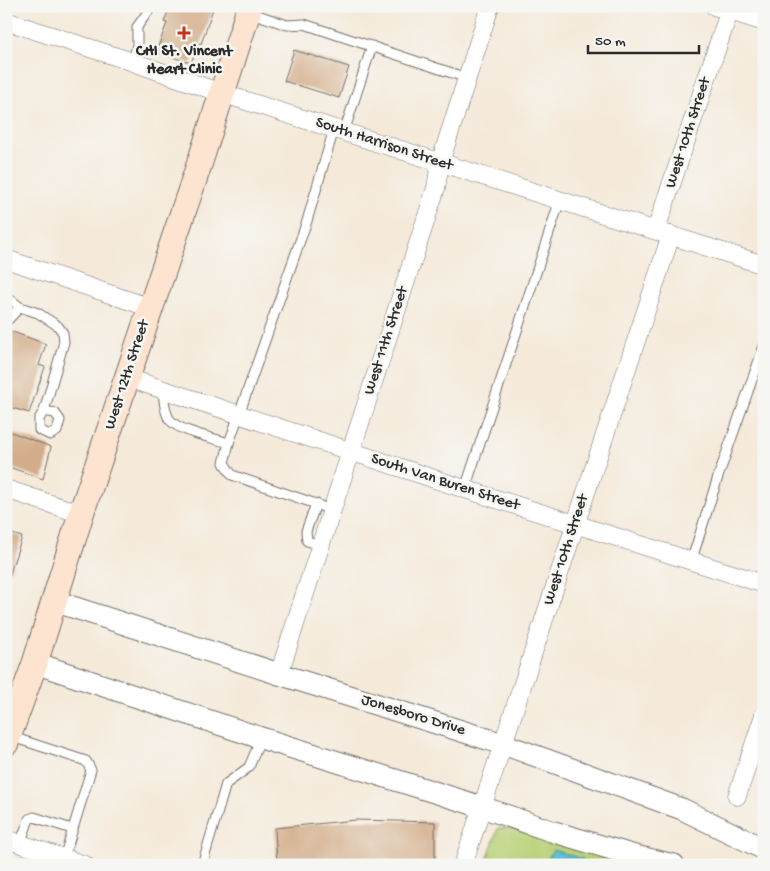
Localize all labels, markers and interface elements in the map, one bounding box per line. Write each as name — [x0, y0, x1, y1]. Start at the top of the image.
scale bar — [588, 22, 699, 54]
marker: CHI St. Vincent Heart Clinic — [177, 26, 191, 40]
text: 50 m — [595, 33, 626, 51]
place label: CHI St. Vincent Heart Clinic — [135, 43, 233, 80]
street label: West 10th Street — [662, 74, 716, 191]
street label: South Harrison Street — [313, 114, 456, 177]
street label: West 11th Street — [361, 283, 414, 397]
street label: West 12th Street — [101, 316, 155, 432]
street label: South Van Buren Street — [368, 450, 523, 516]
street label: West 10th Street — [540, 491, 594, 608]
street label: Jonesboro Drive — [359, 691, 468, 741]

